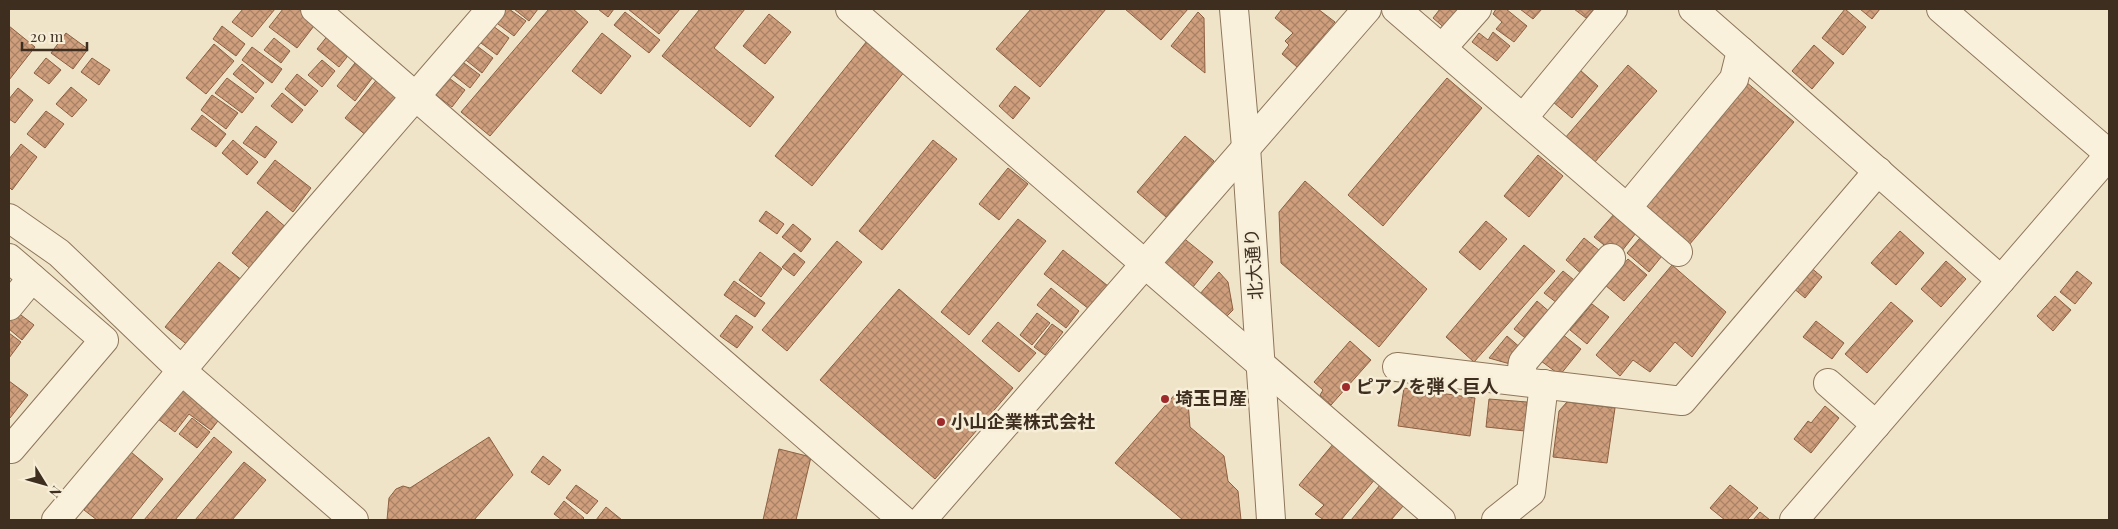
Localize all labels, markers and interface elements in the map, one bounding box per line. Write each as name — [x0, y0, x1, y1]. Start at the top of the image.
scale bar — [22, 20, 88, 52]
text: 20 m — [30, 26, 64, 46]
street label: 北大通り — [1239, 227, 1267, 301]
place label: ピアノを弾く巨人 — [1356, 374, 1498, 398]
marker: ピアノを弾く巨人 — [1340, 381, 1352, 393]
place label: 埼玉日産 — [1175, 386, 1247, 410]
marker: 埼玉日産 — [1159, 393, 1171, 405]
place label: 小山企業株式会社 — [951, 409, 1095, 433]
marker: 小山企業株式会社 — [935, 416, 947, 428]
north arrow — [20, 459, 70, 509]
text: N — [45, 482, 66, 502]

